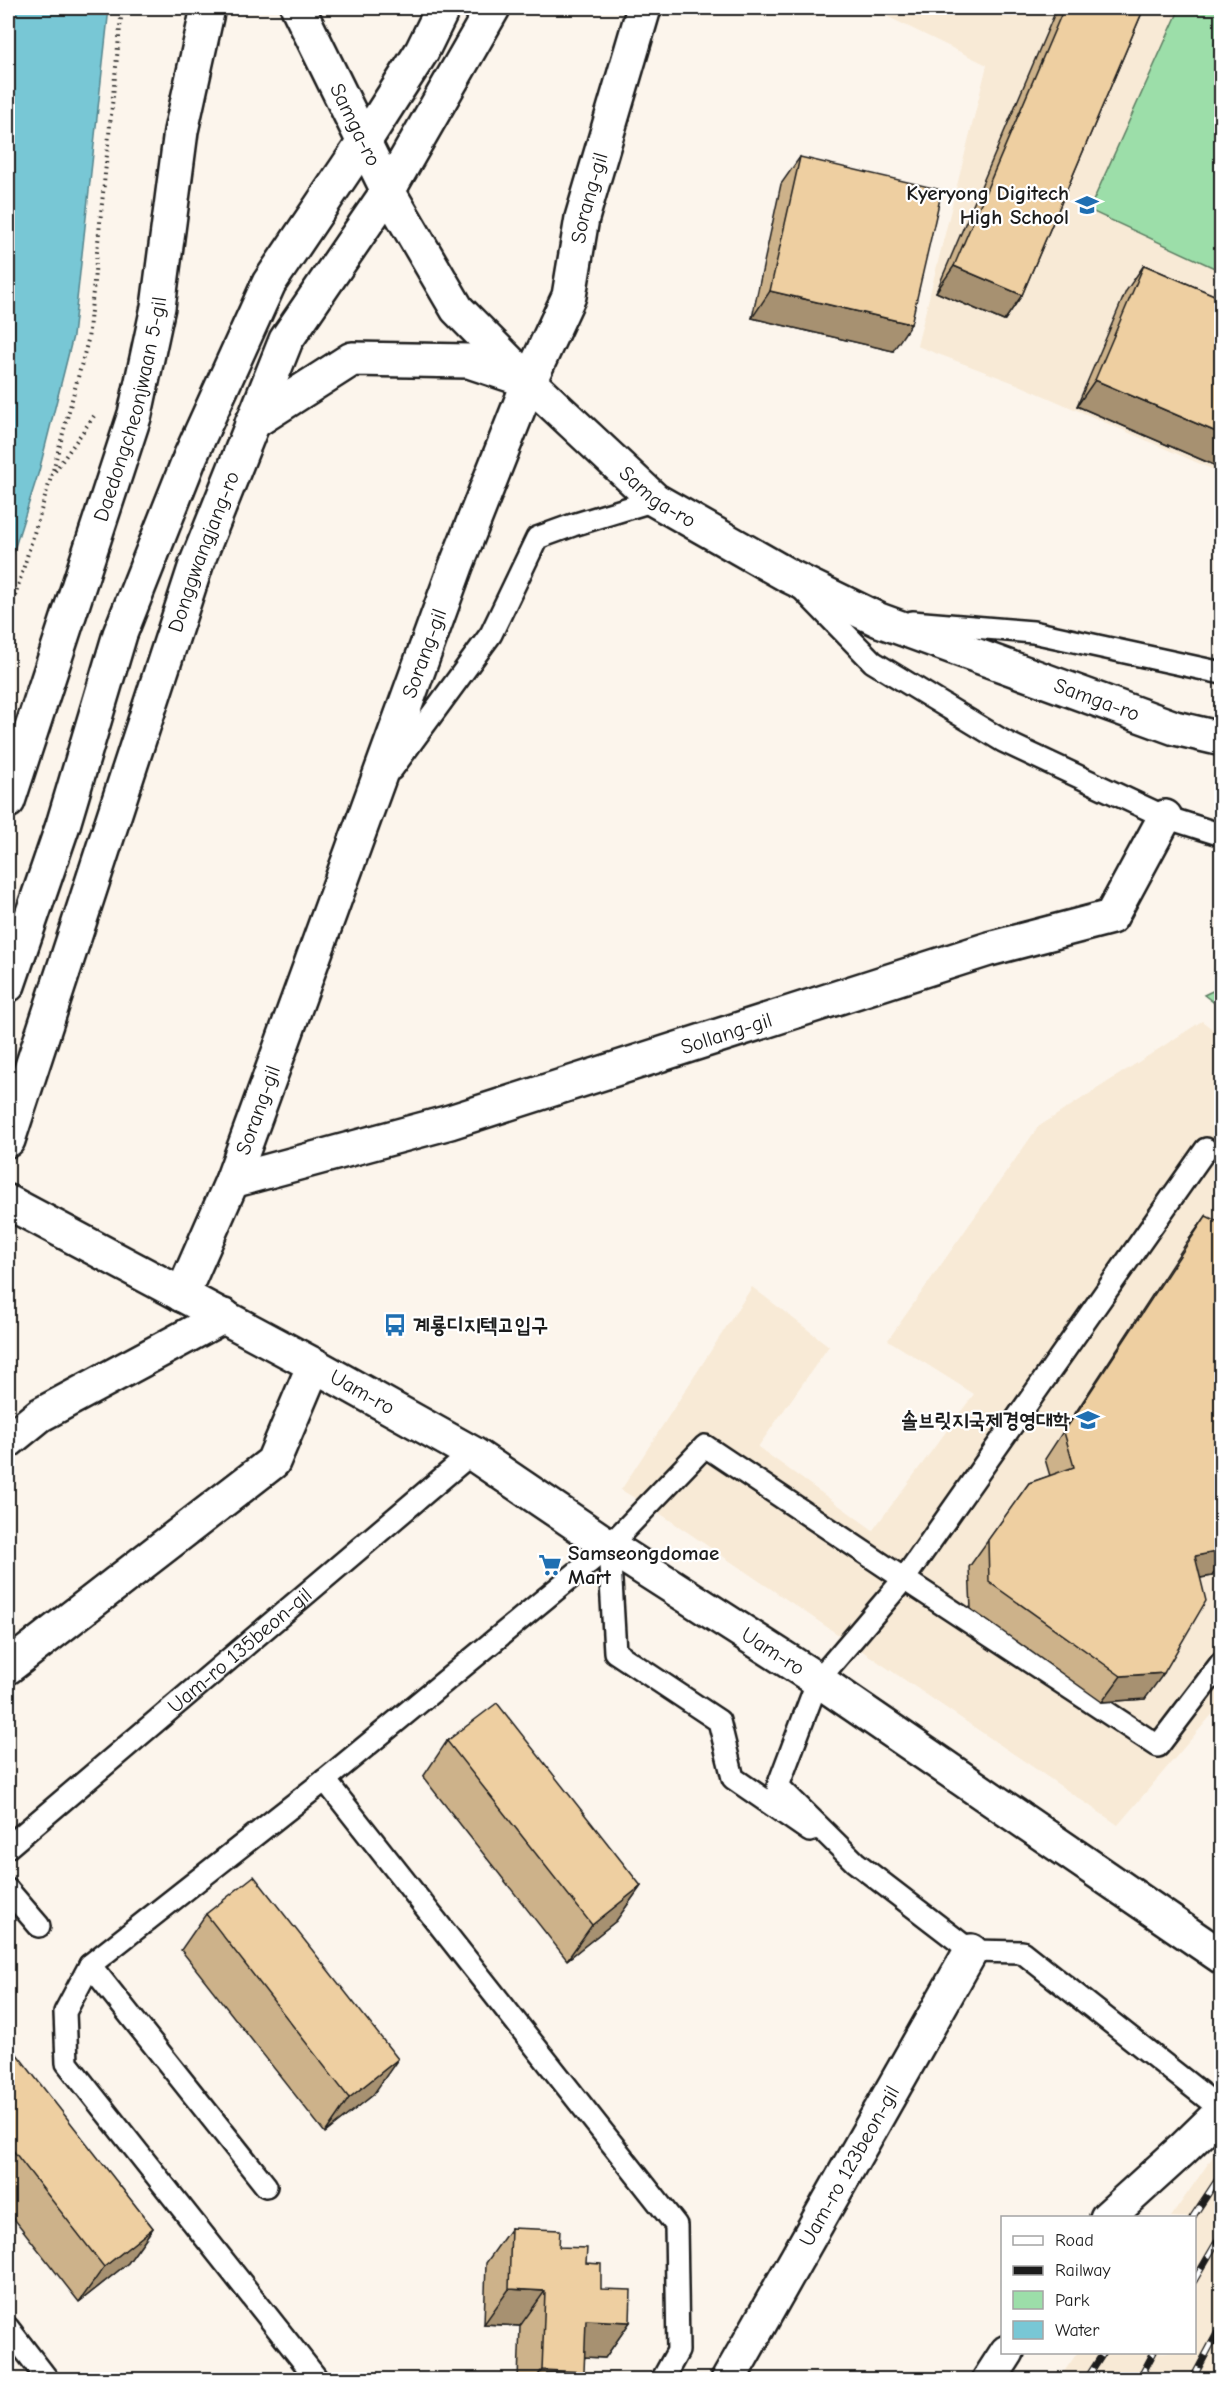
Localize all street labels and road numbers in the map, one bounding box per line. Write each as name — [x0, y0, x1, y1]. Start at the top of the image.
street label: Samga-ro — [325, 79, 386, 170]
street label: Sorang-gil — [566, 150, 613, 245]
street label: Daedongcheonjwaan 5-gil — [89, 295, 171, 525]
street label: Samga-ro — [614, 461, 700, 533]
street label: Donggwangjang-ro — [163, 468, 244, 635]
street label: Sorang-gil — [397, 605, 451, 701]
street label: Samga-ro — [1051, 673, 1143, 726]
street label: Sollang-gil — [678, 1007, 775, 1059]
street label: Sorang-gil — [231, 1062, 285, 1158]
street label: Uam-ro — [326, 1364, 399, 1419]
street label: Uam-ro 135beon-gil — [163, 1582, 317, 1718]
street label: Uam-ro — [737, 1622, 809, 1680]
street label: Uam-ro 123beon-gil — [794, 2081, 904, 2251]

